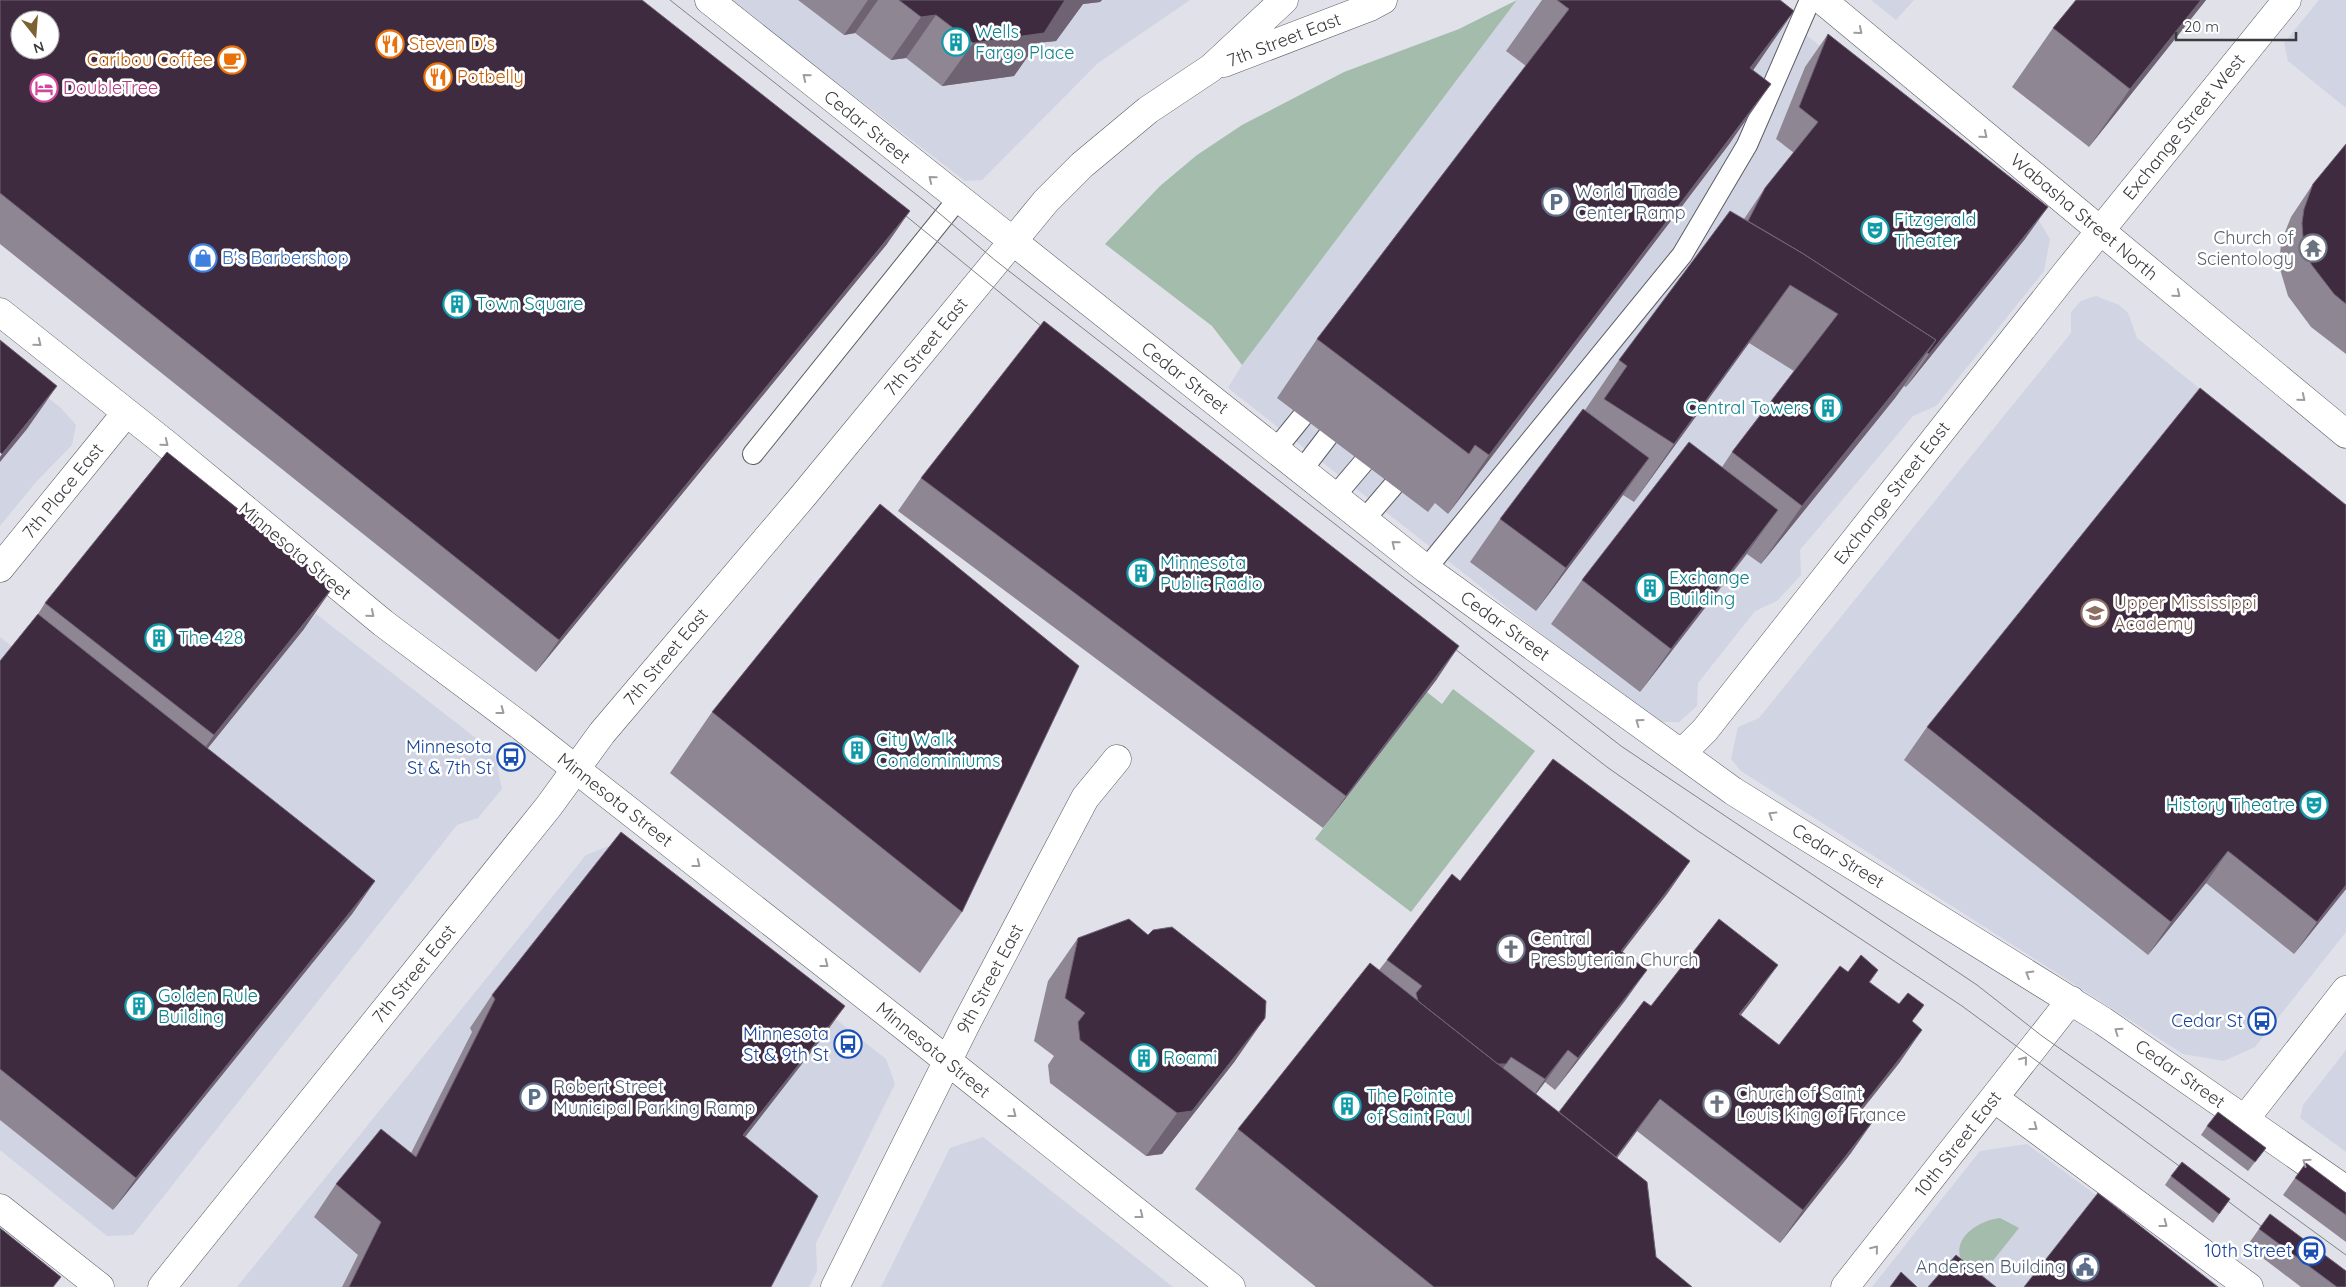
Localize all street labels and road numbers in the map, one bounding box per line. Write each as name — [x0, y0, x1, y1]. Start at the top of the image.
street label: 7th Street East — [1224, 7, 1344, 72]
street label: Exchange Street West — [2118, 49, 2250, 204]
street label: Cedar Street — [819, 85, 915, 169]
street label: Wabasha Street North — [2006, 148, 2163, 285]
street label: 7th Street East — [879, 293, 972, 401]
street label: Cedar Street — [1137, 336, 1234, 419]
street label: Exchange Street East — [1829, 417, 1955, 569]
street label: 7th Place East — [17, 438, 108, 543]
street label: Minnesota Street — [234, 497, 356, 604]
street label: Cedar Street — [1456, 585, 1554, 666]
street label: 7th Street East — [618, 603, 713, 710]
street label: Minnesota Street — [553, 747, 678, 852]
street label: Cedar Street — [1788, 818, 1889, 893]
street label: 7th Street East — [367, 920, 460, 1028]
street label: 9th Street East — [951, 920, 1028, 1038]
street label: Minnesota Street — [872, 997, 995, 1103]
street label: Cedar Street — [2131, 1034, 2230, 1113]
street label: 10th Street East — [1909, 1086, 2006, 1201]

